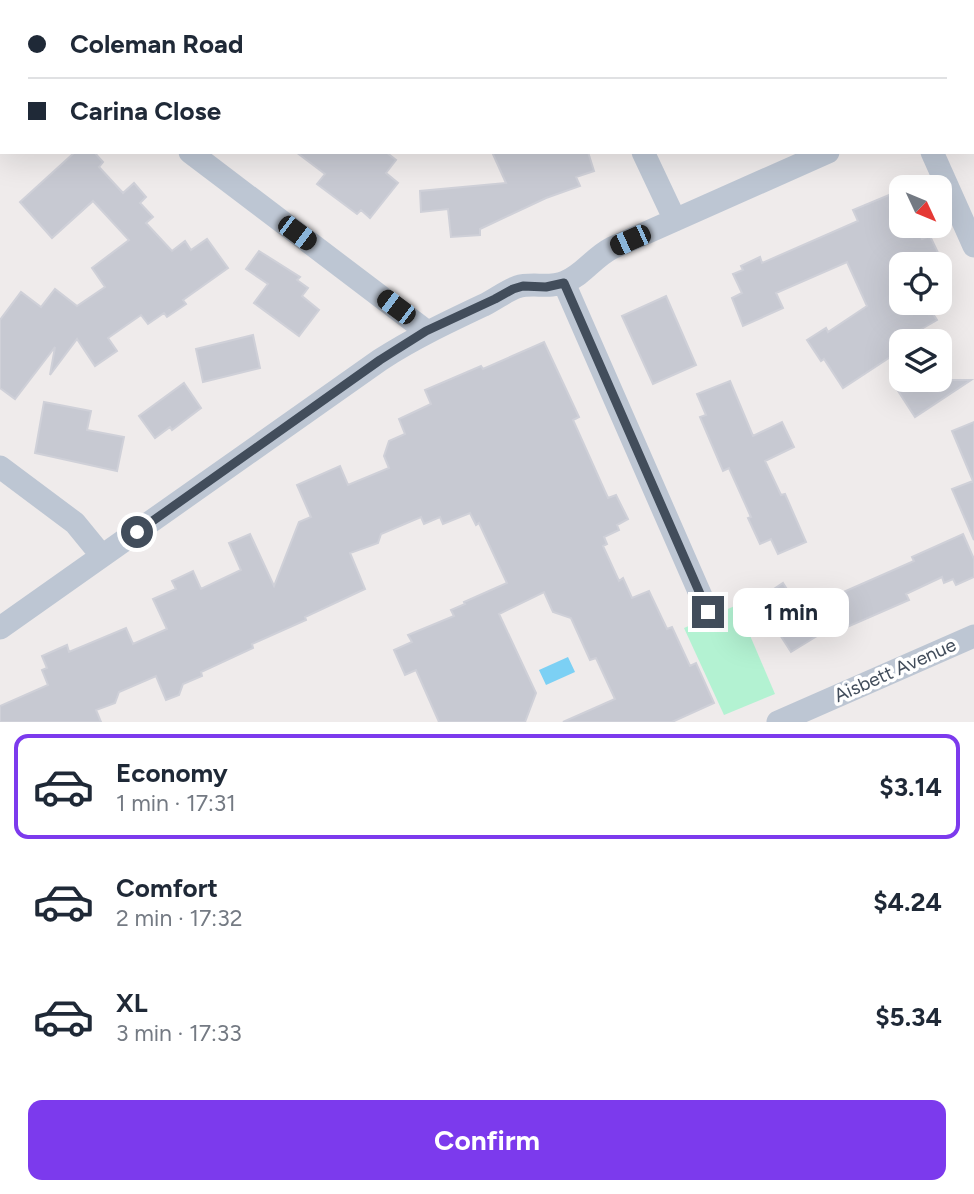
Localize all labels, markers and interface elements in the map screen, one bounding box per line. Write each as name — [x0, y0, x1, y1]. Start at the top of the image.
text: Coleman Road — [70, 28, 243, 60]
text: Carina Close — [70, 95, 221, 127]
north arrow — [889, 175, 952, 238]
map controls — [889, 175, 952, 392]
car — [274, 212, 321, 254]
car — [607, 222, 654, 258]
button: locate — [889, 252, 952, 315]
car — [373, 286, 420, 328]
button: layers — [889, 329, 952, 392]
route start — [121, 516, 153, 548]
callout: 1 min — [732, 588, 848, 636]
route end — [692, 596, 724, 628]
text: 1 min — [764, 598, 818, 626]
street label: Aisbett Avenue — [831, 633, 959, 707]
icon: car — [32, 755, 95, 818]
text: Economy — [116, 757, 228, 789]
text: $3.14 — [879, 771, 942, 803]
text: 1 min · 17:31 — [116, 789, 236, 817]
icon: car — [32, 870, 95, 933]
text: Comfort — [116, 872, 218, 904]
text: $4.24 — [873, 886, 942, 918]
text: 2 min · 17:32 — [116, 904, 243, 932]
icon: car — [32, 985, 95, 1048]
text: XL — [116, 987, 148, 1019]
text: $5.34 — [875, 1001, 942, 1033]
text: 3 min · 17:33 — [116, 1019, 242, 1047]
button: Confirm — [28, 1100, 946, 1180]

